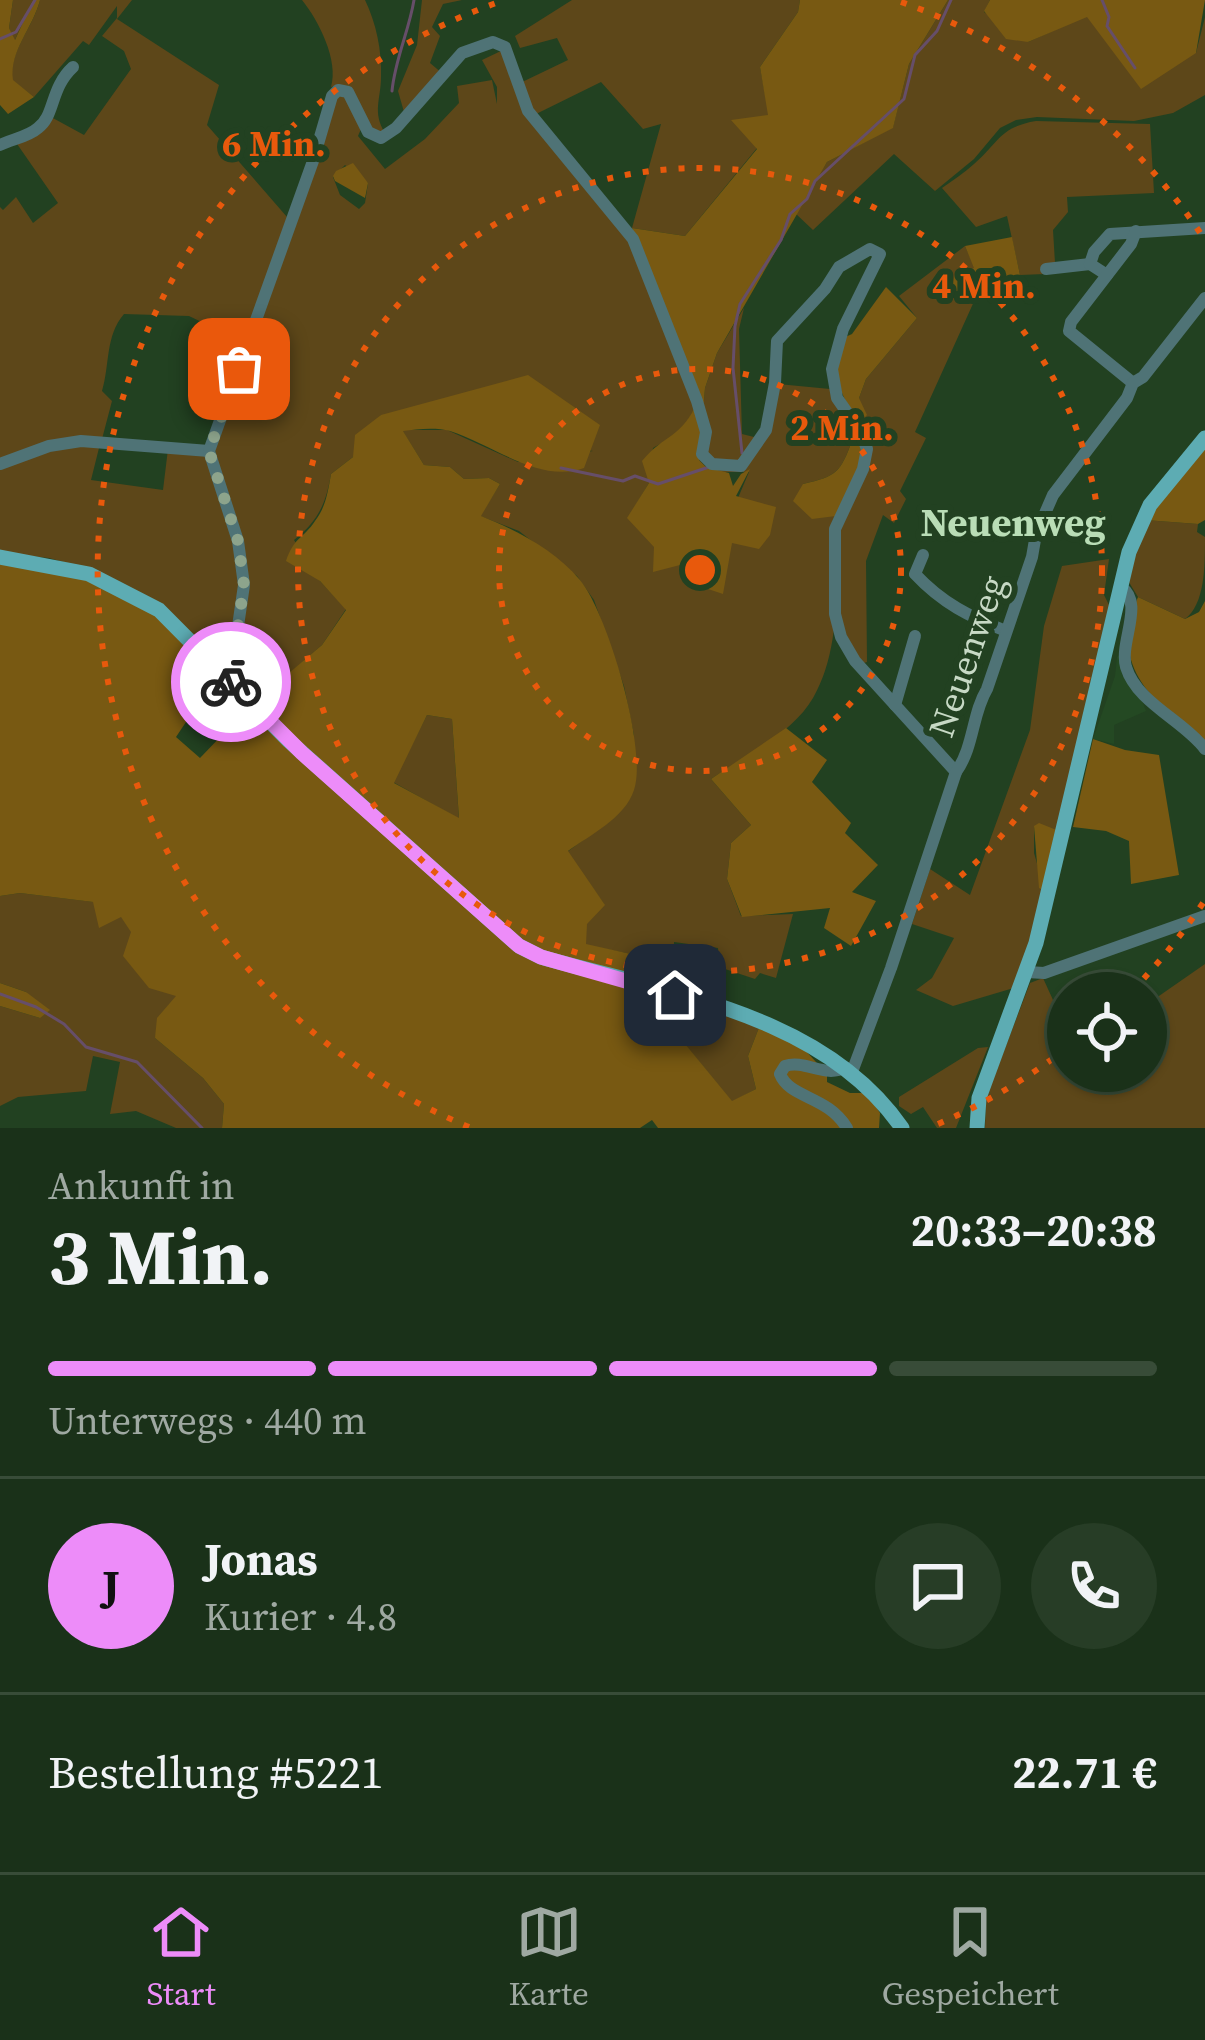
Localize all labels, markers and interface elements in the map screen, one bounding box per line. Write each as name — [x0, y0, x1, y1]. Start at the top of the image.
text: 6 Min. — [222, 119, 326, 168]
text: 4 Min. — [932, 261, 1036, 310]
pin — [188, 318, 290, 420]
icon: bag — [206, 336, 272, 402]
text: 2 Min. — [790, 403, 894, 452]
district label: Neuenweg — [920, 496, 1106, 549]
centre of rings — [679, 549, 721, 591]
street label: Neuenweg — [917, 569, 1017, 743]
courier — [171, 622, 291, 742]
icon: bike — [198, 649, 264, 715]
pin — [624, 944, 726, 1046]
icon: home — [642, 962, 708, 1028]
map controls — [1047, 972, 1167, 1092]
button: locate — [1047, 972, 1167, 1092]
text: Ankunft in — [48, 1159, 235, 1212]
text: 20:33–20:38 — [911, 1199, 1157, 1261]
text: 3 Min. — [48, 1203, 273, 1310]
text: Unterwegs · 440 m — [48, 1394, 367, 1447]
button: chat — [875, 1523, 1001, 1649]
button: phone — [1031, 1523, 1157, 1649]
text: Jonas — [204, 1528, 318, 1590]
text: J — [102, 1555, 120, 1617]
text: Kurier · 4.8 — [204, 1590, 397, 1643]
text: Bestellung #5221 — [48, 1741, 383, 1803]
text: 22.71 € — [1012, 1741, 1157, 1803]
tab: Start — [146, 1899, 216, 2016]
tab: Karte — [508, 1899, 589, 2016]
tab: Gespeichert — [882, 1899, 1059, 2016]

